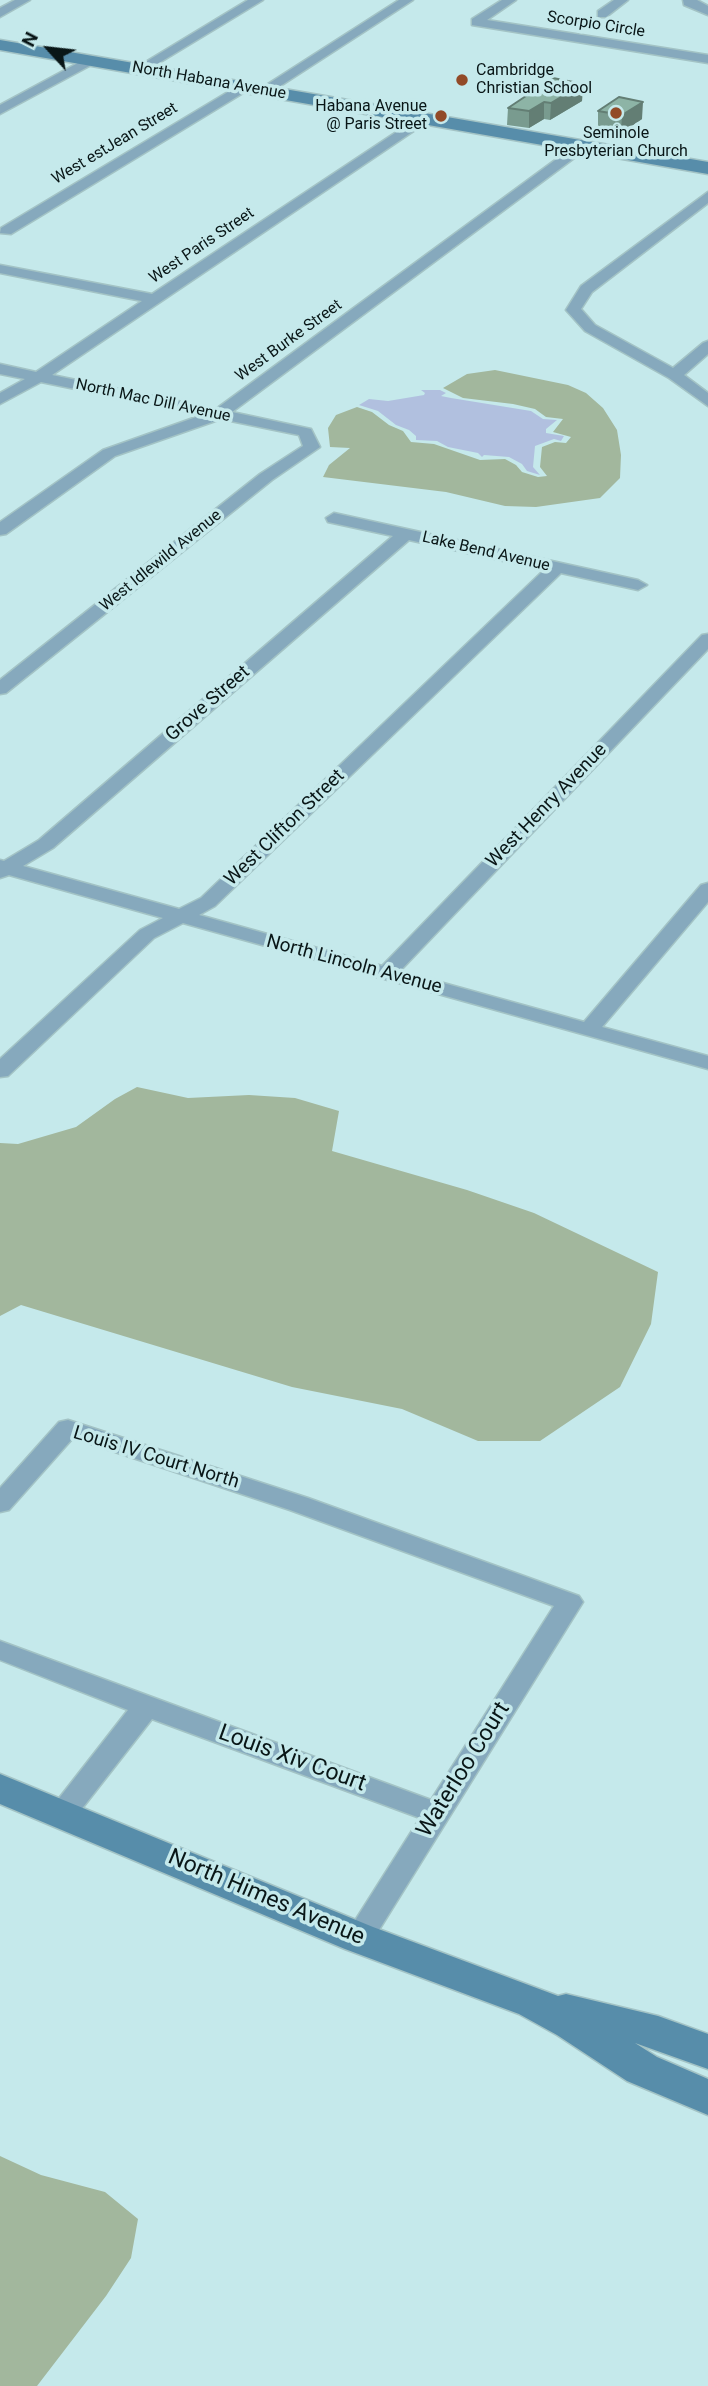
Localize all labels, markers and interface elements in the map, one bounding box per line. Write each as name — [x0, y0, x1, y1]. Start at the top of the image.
street label: Scorpio Circle — [546, 8, 646, 42]
north arrow — [14, 14, 84, 84]
text: N — [17, 28, 43, 50]
street label: North Habana Avenue — [131, 58, 287, 104]
place label: Cambridge Christian School — [476, 61, 592, 99]
marker: Cambridge Christian School — [454, 72, 470, 88]
place label: Habana Avenue @ Paris Street — [315, 97, 427, 135]
street label: West estJean Street — [49, 99, 181, 189]
marker: Seminole Presbyterian Church — [608, 105, 624, 121]
marker: Habana Avenue @ Paris Street — [433, 108, 449, 124]
place label: Seminole Presbyterian Church — [544, 124, 688, 162]
street label: West Paris Street — [146, 204, 258, 288]
street label: West Burke Street — [232, 296, 346, 386]
street label: North Mac Dill Avenue — [74, 375, 232, 427]
street label: West Idlewild Avenue — [96, 506, 226, 616]
street label: Lake Bend Avenue — [420, 528, 552, 576]
street label: Grove Street — [161, 661, 255, 747]
street label: West Henry Avenue — [482, 739, 612, 873]
street label: West Clifton Street — [220, 765, 350, 891]
street label: North Lincoln Avenue — [264, 931, 444, 999]
street label: Louis IV Court North — [70, 1422, 242, 1494]
street label: Waterloo Court — [411, 1697, 517, 1843]
street label: Louis Xiv Court — [215, 1720, 369, 1798]
street label: North Himes Avenue — [164, 1844, 368, 1952]

